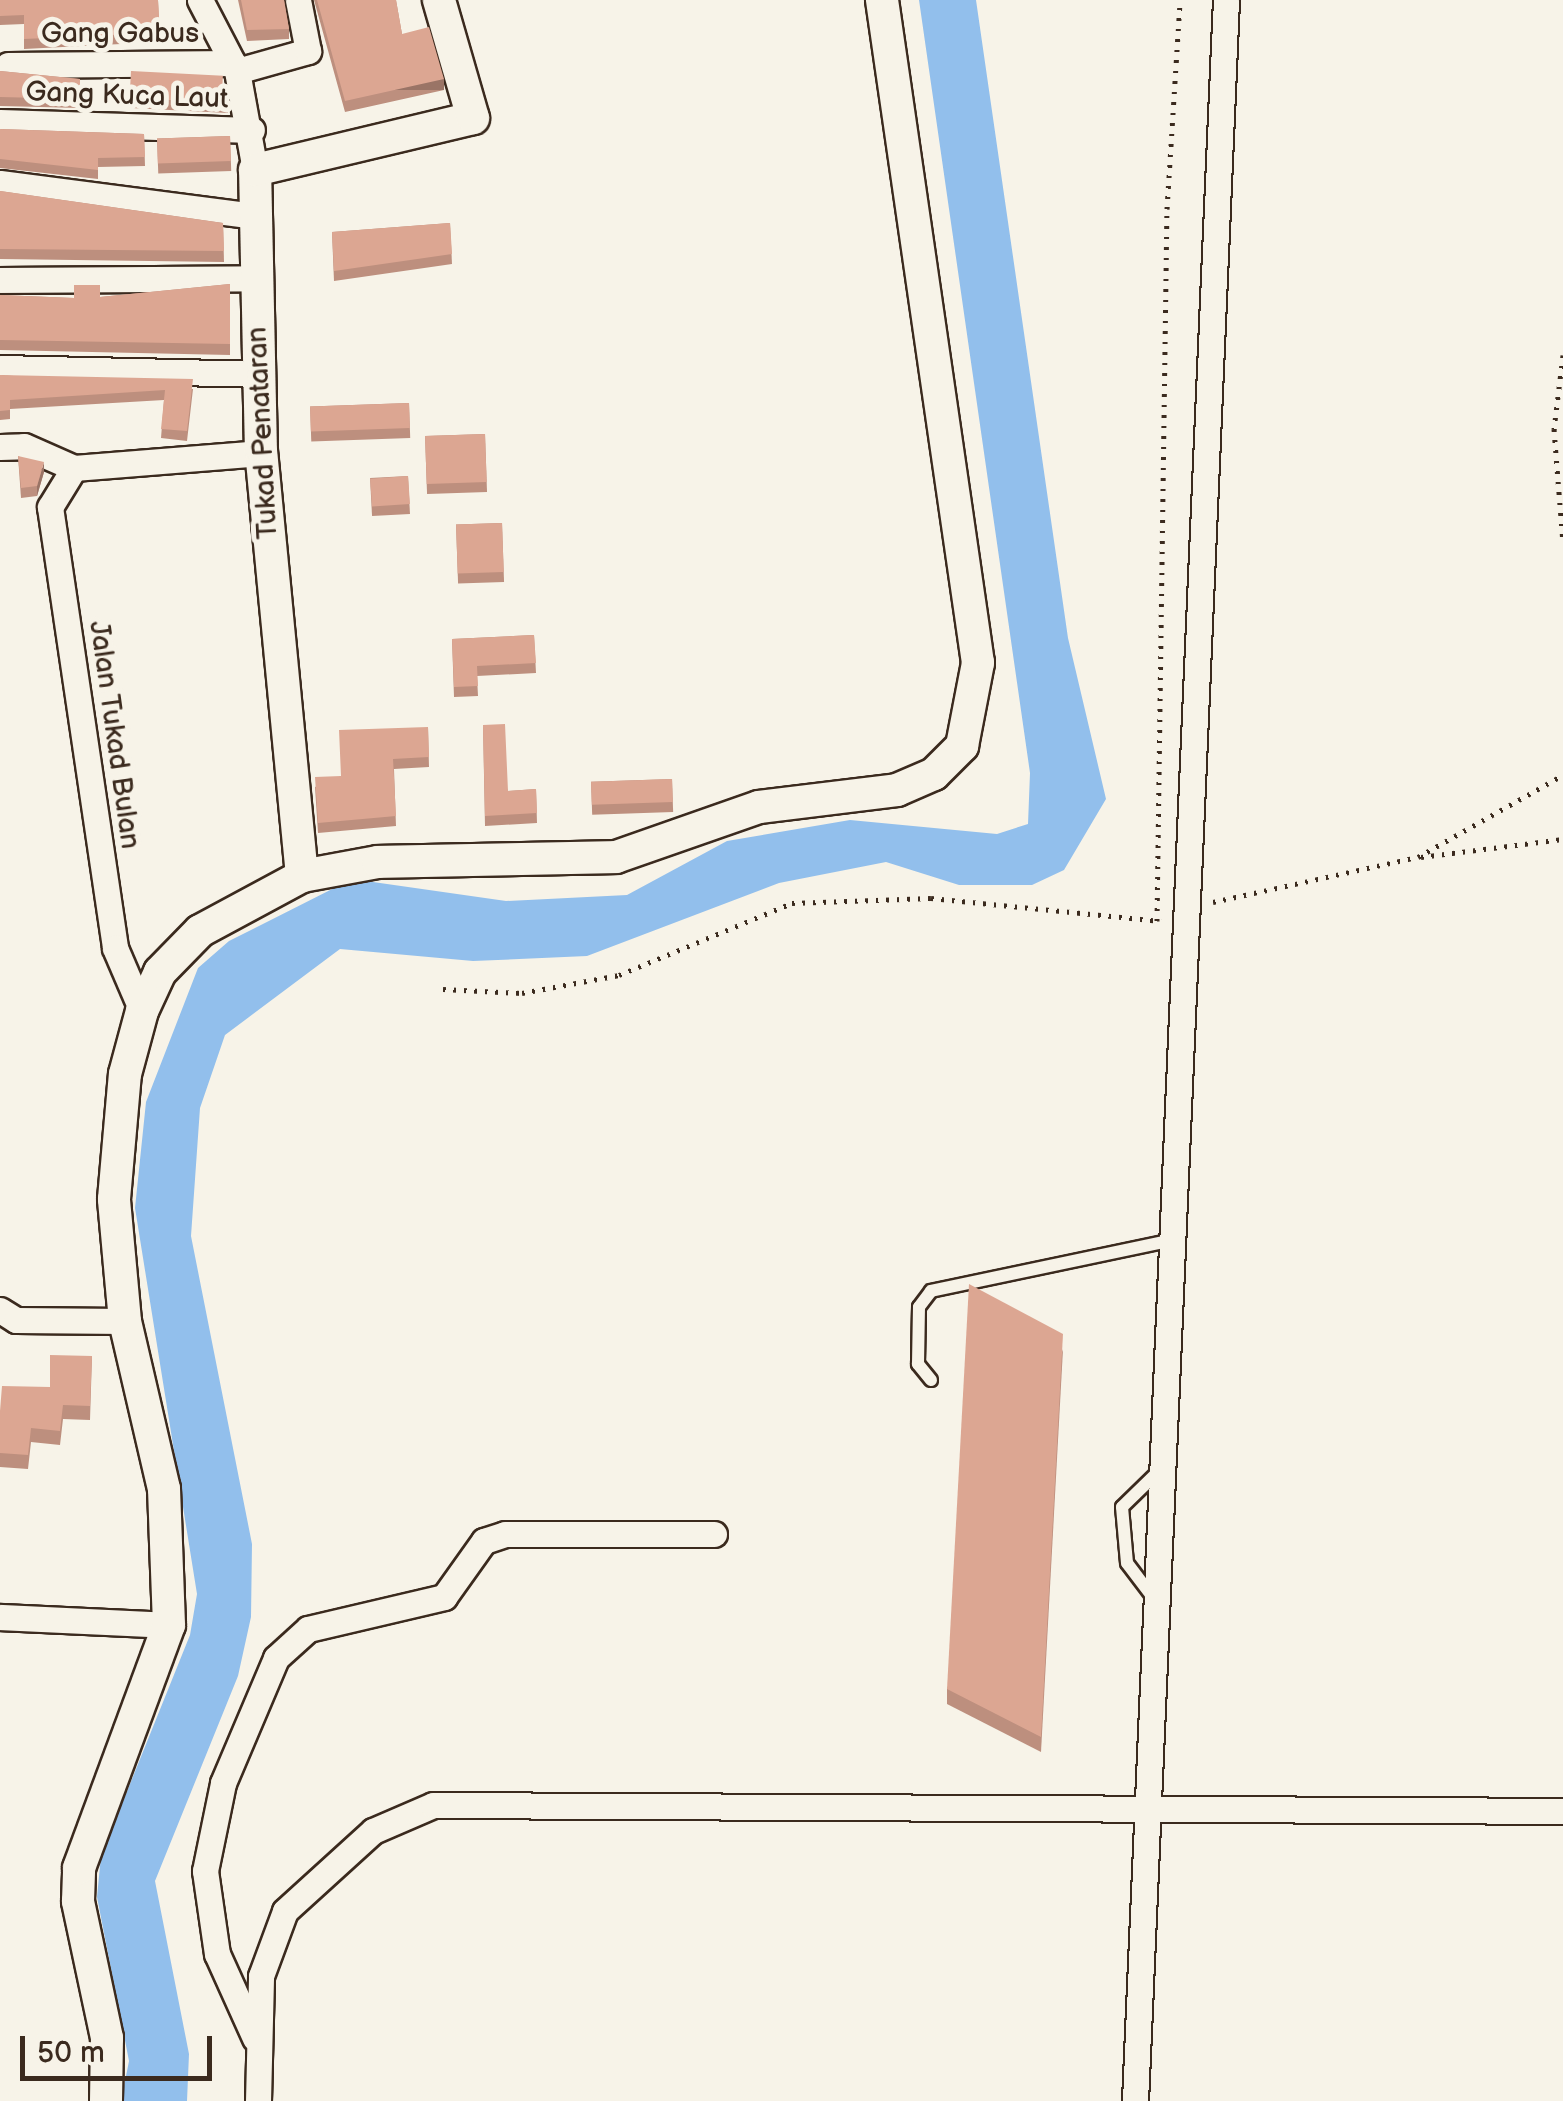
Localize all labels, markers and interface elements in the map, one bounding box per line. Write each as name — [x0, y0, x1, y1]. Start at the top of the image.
street label: Gang Gabus — [41, 17, 199, 51]
street label: Gang Kuca Laut — [25, 76, 229, 116]
street label: Tukad Penataran — [241, 326, 285, 540]
street label: Jalan Tukad Bulan — [81, 618, 147, 852]
scale bar — [25, 2016, 218, 2078]
text: 50 m — [37, 2035, 105, 2071]

